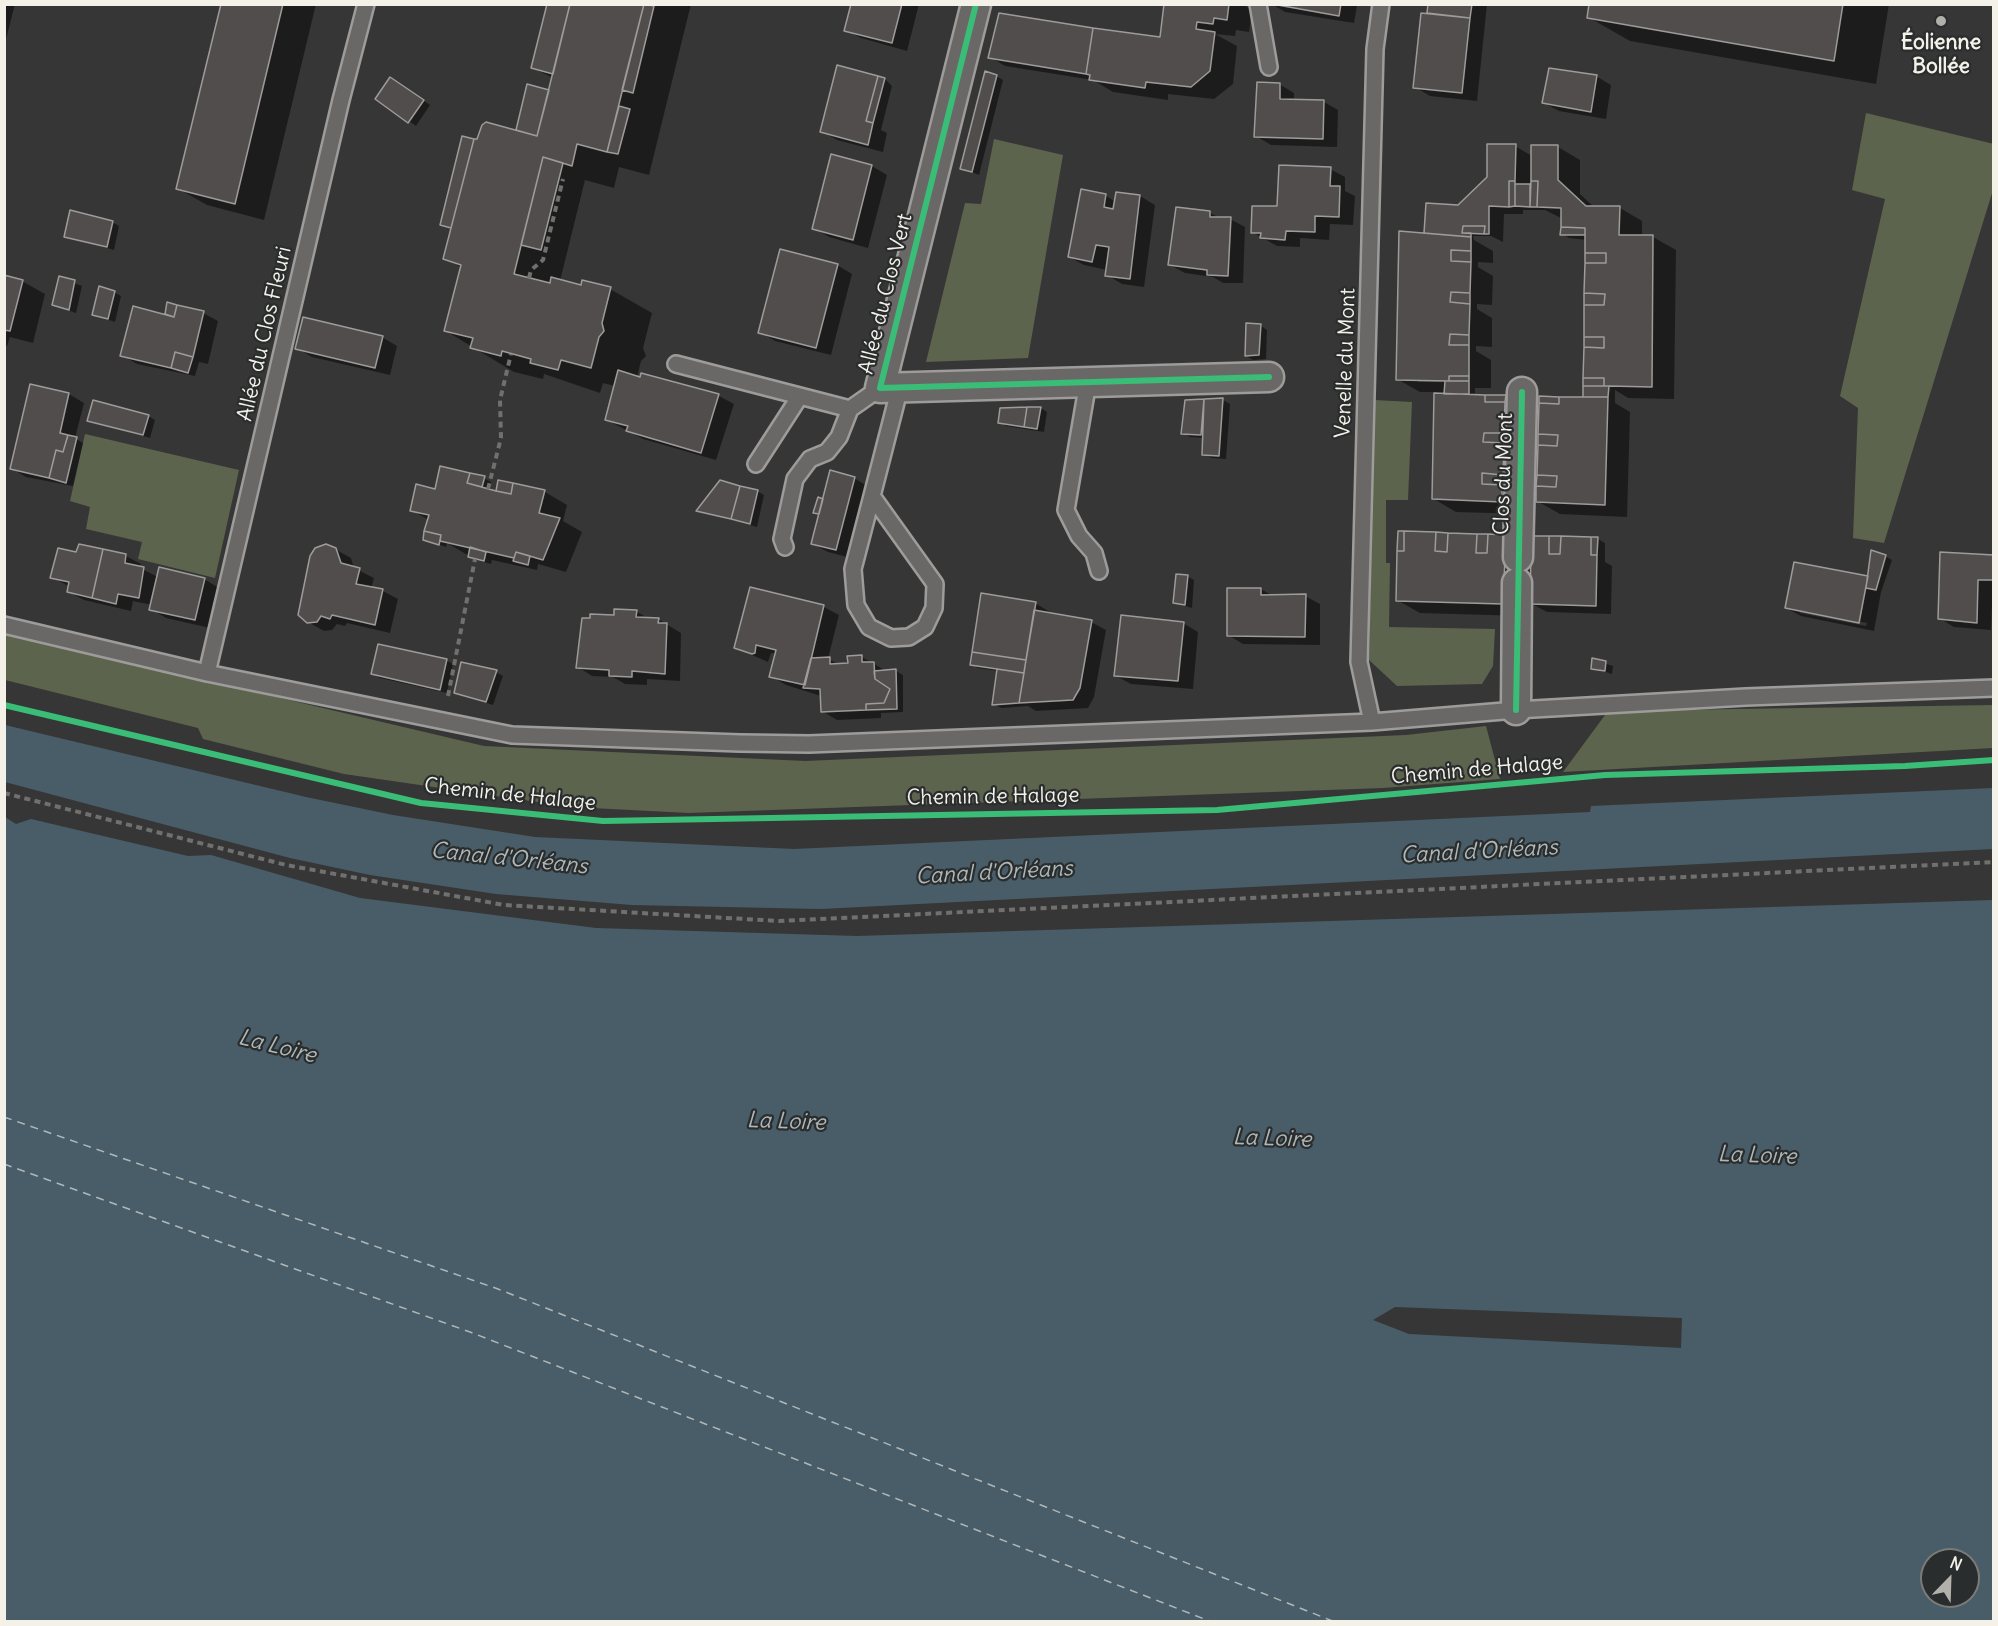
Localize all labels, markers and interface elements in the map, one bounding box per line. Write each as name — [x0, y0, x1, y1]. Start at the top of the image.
marker: Éolienne Bollée — [1934, 14, 1948, 28]
place label: Éolienne Bollée — [1901, 30, 1981, 80]
street label: Allée du Clos Vert — [854, 211, 918, 377]
street label: Allée du Clos Fleuri — [233, 244, 297, 424]
street label: Venelle du Mont — [1331, 288, 1361, 438]
street label: Clos du Mont — [1489, 412, 1519, 536]
street label: Chemin de Halage — [1390, 750, 1564, 790]
street label: Chemin de Halage — [423, 773, 597, 817]
street label: Chemin de Halage — [906, 783, 1080, 811]
water label: Canal d'Orléans — [1400, 835, 1558, 869]
water label: Canal d'Orléans — [429, 838, 589, 880]
water label: Canal d'Orléans — [915, 856, 1073, 890]
water label: La Loire — [236, 1025, 318, 1069]
water label: La Loire — [746, 1107, 826, 1137]
water label: La Loire — [1232, 1124, 1312, 1154]
water label: La Loire — [1717, 1141, 1797, 1171]
north arrow — [1920, 1548, 1980, 1608]
text: N — [1947, 1552, 1965, 1575]

